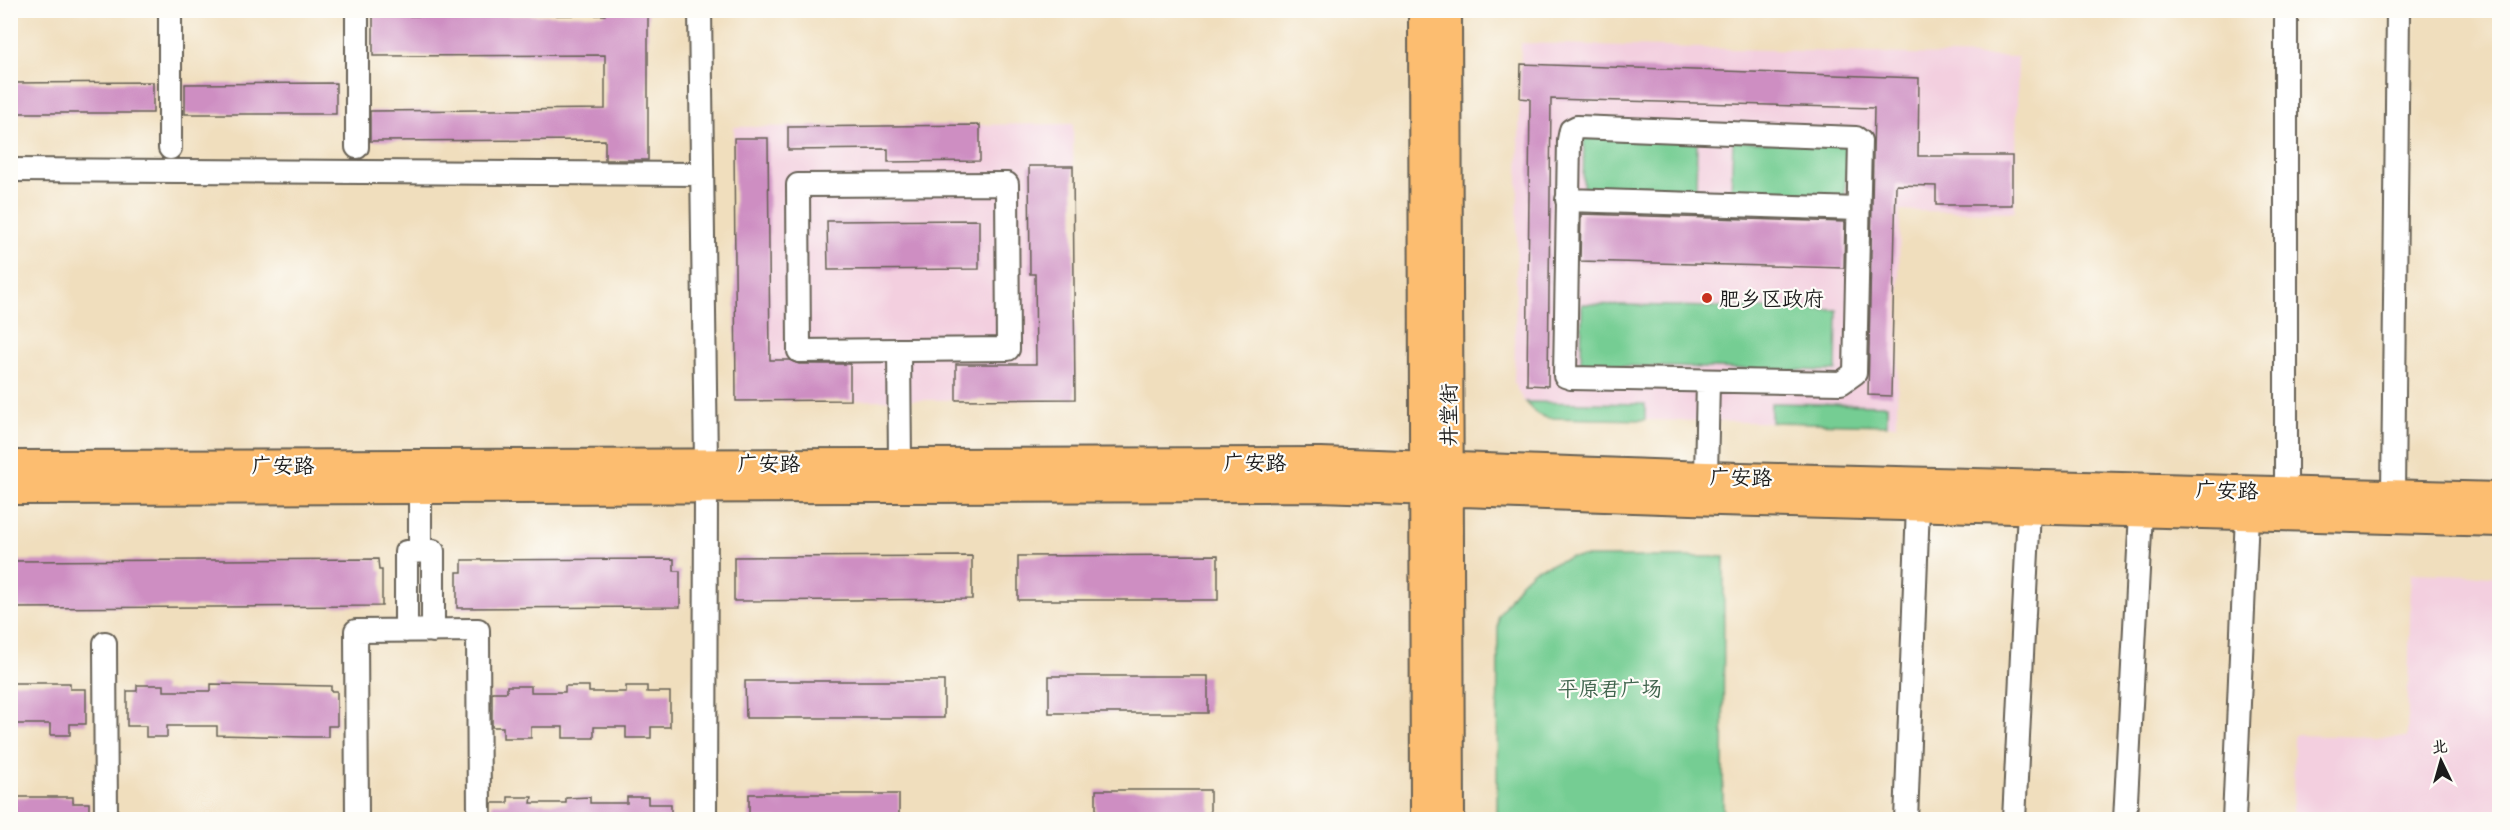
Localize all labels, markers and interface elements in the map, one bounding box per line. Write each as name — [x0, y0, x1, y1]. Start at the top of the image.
place label: 肥乡区政府 — [1719, 284, 1824, 313]
marker: 肥乡区政府 — [1700, 291, 1714, 305]
street label: 井堂街 — [1434, 384, 1463, 447]
street label: 广安路 — [1224, 448, 1287, 477]
street label: 广安路 — [738, 449, 801, 478]
street label: 广安路 — [252, 451, 315, 480]
street label: 广安路 — [1709, 462, 1773, 492]
street label: 广安路 — [2195, 474, 2259, 506]
park label: 平原君广场 — [1558, 674, 1663, 703]
north arrow — [2411, 731, 2471, 791]
text: 北 — [2431, 734, 2449, 758]

